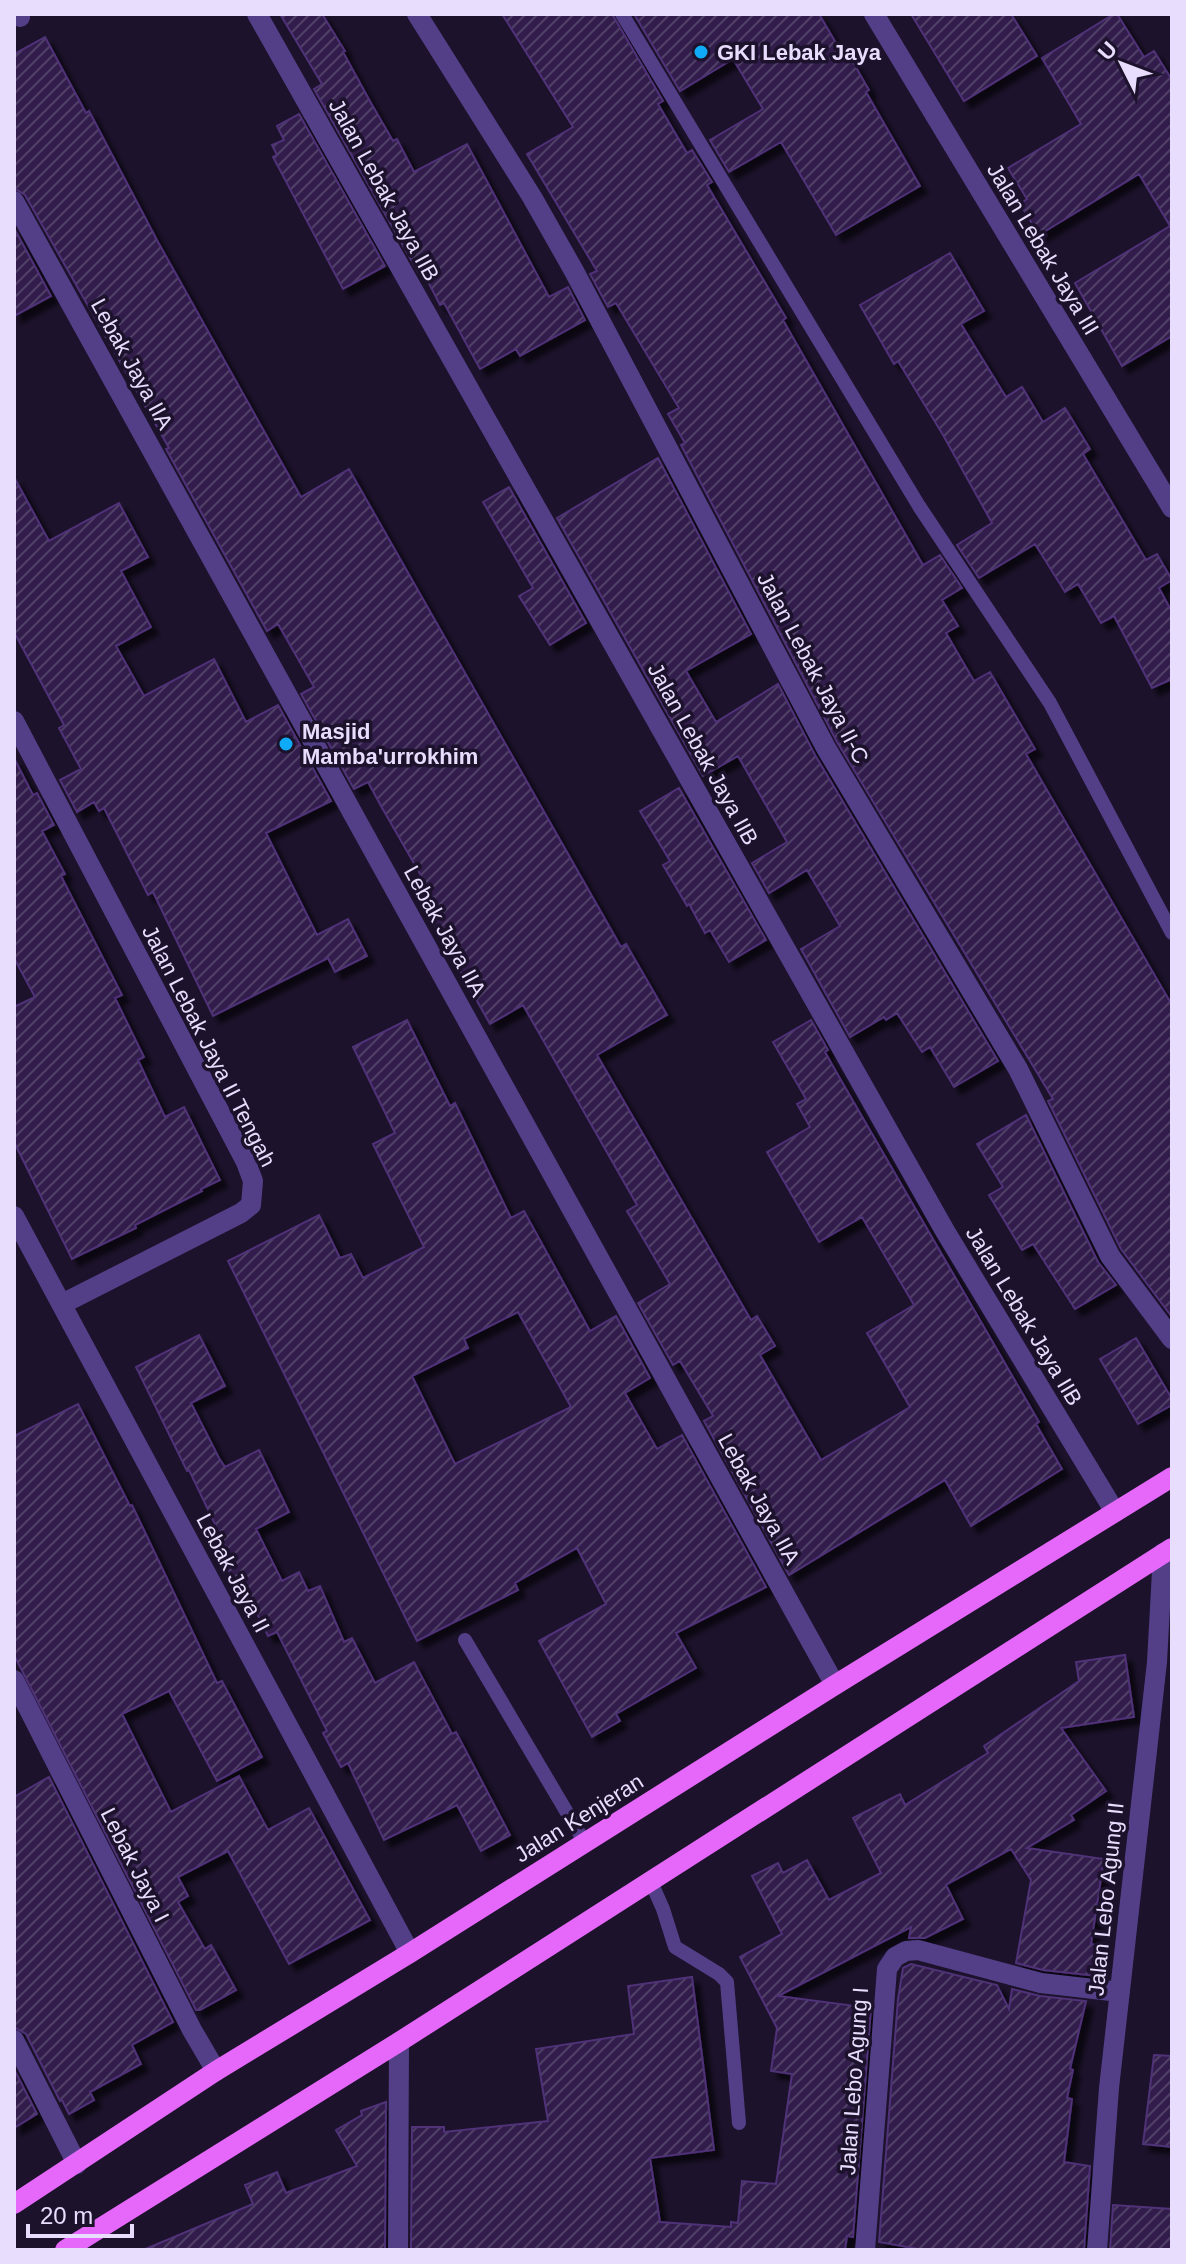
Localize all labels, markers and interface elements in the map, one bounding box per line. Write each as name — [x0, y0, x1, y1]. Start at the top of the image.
north arrow — [1082, 24, 1162, 104]
text: U — [1093, 37, 1122, 65]
place label: GKI Lebak Jaya — [717, 40, 882, 65]
marker: GKI Lebak Jaya — [692, 43, 710, 61]
street label: Jalan Lebak Jaya IIB — [324, 95, 444, 285]
street label: Jalan Lebak Jaya III — [982, 159, 1104, 339]
street label: Lebak Jaya IIA — [86, 294, 178, 434]
street label: Jalan Lebak Jaya II-C — [752, 568, 874, 768]
street label: Jalan Lebak Jaya IIB — [643, 659, 763, 849]
place label: Masjid Mamba'urrokhim — [302, 719, 478, 769]
marker: Masjid Mamba'urrokhim — [277, 735, 295, 753]
street label: Lebak Jaya IIA — [399, 861, 491, 1001]
street label: Jalan Lebak Jaya II Tengah — [137, 921, 281, 1171]
street label: Jalan Lebak Jaya IIB — [961, 1222, 1087, 1410]
street label: Lebak Jaya IIA — [713, 1429, 805, 1569]
street label: Lebak Jaya II — [191, 1509, 275, 1637]
street label: Jalan Kenjeran — [510, 1769, 648, 1867]
street label: Jalan Lebo Agung II — [1083, 1801, 1129, 1997]
street label: Lebak Jaya I — [96, 1804, 174, 1926]
street label: Jalan Lebo Agung I — [835, 1986, 873, 2176]
scale bar — [28, 2188, 132, 2238]
text: 20 m — [40, 2202, 93, 2229]

